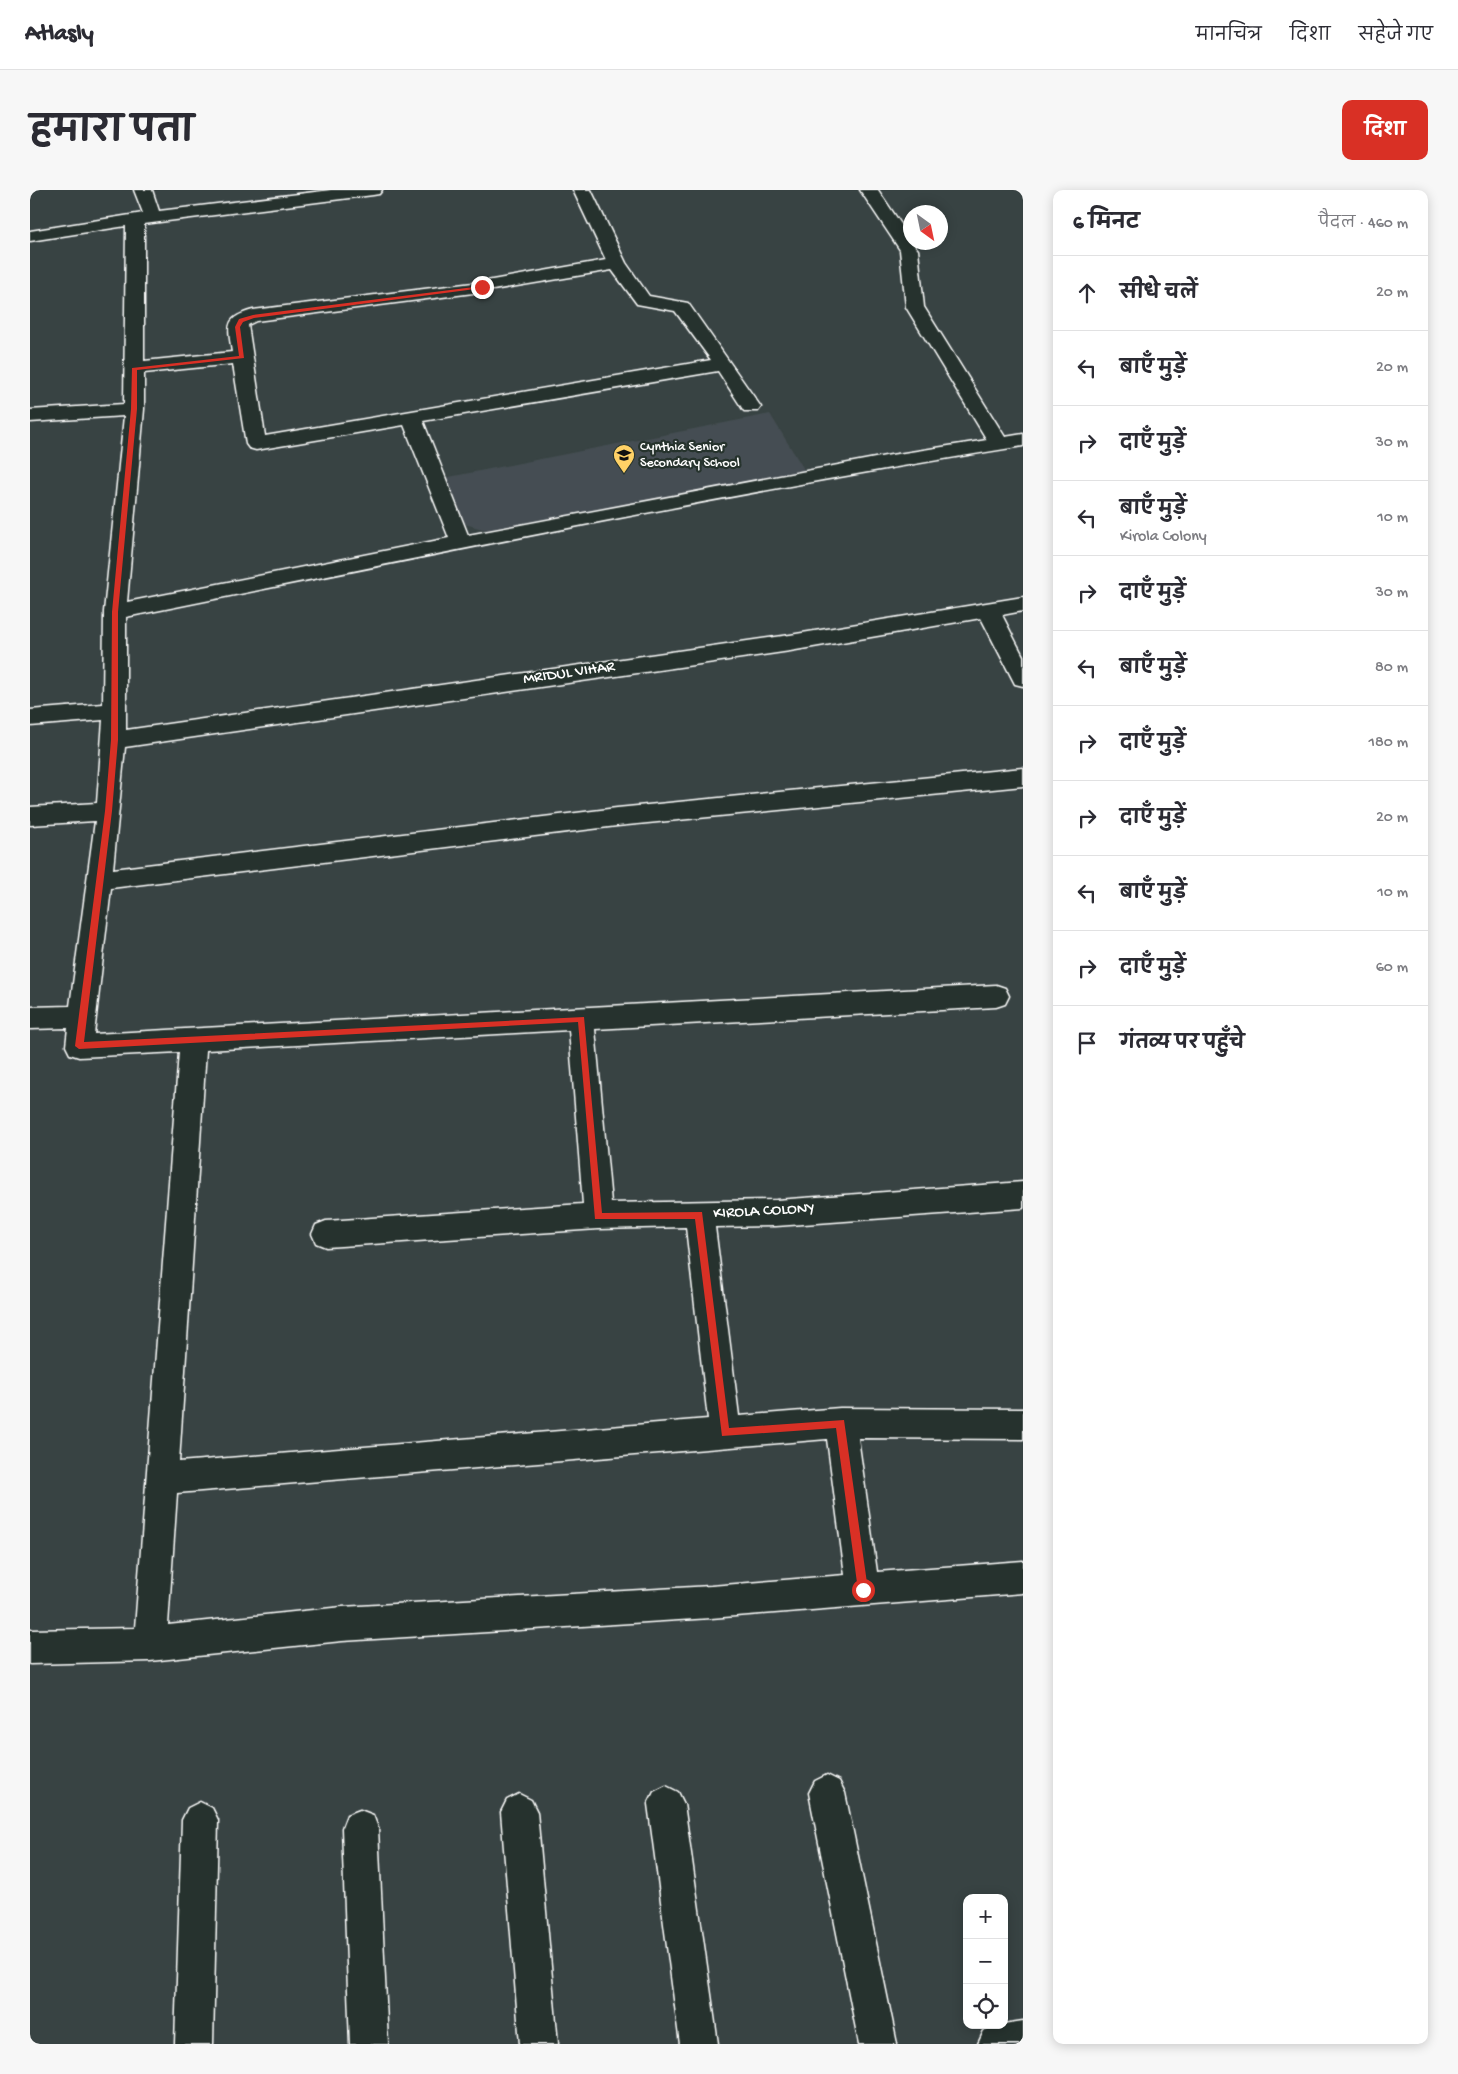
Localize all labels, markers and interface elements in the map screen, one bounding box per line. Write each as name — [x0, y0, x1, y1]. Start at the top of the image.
text: Atlasly — [25, 20, 94, 49]
text: मानचित्र — [1196, 26, 1262, 47]
text: दिशा — [1290, 26, 1331, 47]
text: सहेजे गए — [1359, 26, 1433, 47]
button: दिशा — [1342, 100, 1428, 160]
text: हमारा पता — [30, 113, 194, 154]
north arrow — [903, 205, 948, 250]
text: 6 मिनट — [1073, 212, 1140, 237]
text: पैदल · 460 m — [1318, 215, 1408, 234]
route end — [471, 276, 494, 299]
icon: ahead — [1073, 279, 1101, 307]
text: सीधे चलें — [1120, 283, 1197, 306]
text: 20 m — [1376, 284, 1408, 303]
icon: left — [1073, 354, 1101, 382]
text: बाएँ मुड़ें — [1120, 358, 1186, 381]
text: 20 m — [1376, 359, 1408, 378]
icon: right — [1073, 429, 1101, 457]
text: दाएँ मुड़ें — [1120, 433, 1186, 456]
text: 30 m — [1375, 434, 1408, 453]
place label: Cynthia Senior Secondary School — [640, 439, 740, 472]
school or university icon: Cynthia Senior Secondary School — [612, 443, 636, 474]
text: बाएँ मुड़ें — [1120, 499, 1186, 522]
icon: left — [1073, 504, 1101, 532]
text: 10 m — [1377, 509, 1408, 528]
text: Kirola Colony — [1120, 528, 1207, 547]
icon: right — [1073, 579, 1101, 607]
text: दाएँ मुड़ें — [1120, 583, 1186, 606]
text: 30 m — [1375, 584, 1408, 603]
icon: left — [1073, 654, 1101, 682]
street label: MRIDUL VIHAR — [522, 658, 617, 690]
text: बाएँ मुड़ें — [1120, 658, 1186, 681]
text: 80 m — [1375, 659, 1408, 678]
icon: right — [1073, 729, 1101, 757]
text: दाएँ मुड़ें — [1120, 733, 1186, 756]
text: 180 m — [1369, 734, 1408, 753]
icon: right — [1073, 804, 1101, 832]
text: दाएँ मुड़ें — [1120, 808, 1186, 831]
text: 20 m — [1376, 809, 1408, 828]
icon: left — [1073, 879, 1101, 907]
text: बाएँ मुड़ें — [1120, 883, 1186, 906]
text: 10 m — [1377, 884, 1408, 903]
icon: right — [1073, 954, 1101, 982]
text: दाएँ मुड़ें — [1120, 958, 1186, 981]
text: 60 m — [1376, 959, 1408, 978]
icon: arrive — [1073, 1029, 1101, 1057]
text: गंतव्य पर पहुँचे — [1120, 1033, 1244, 1056]
street label: KIROLA COLONY — [713, 1200, 815, 1224]
route start — [852, 1579, 875, 1602]
map controls — [963, 1894, 1008, 2029]
button: + — [963, 1894, 1008, 1939]
button: − — [963, 1939, 1008, 1984]
button: locate — [963, 1984, 1008, 2029]

